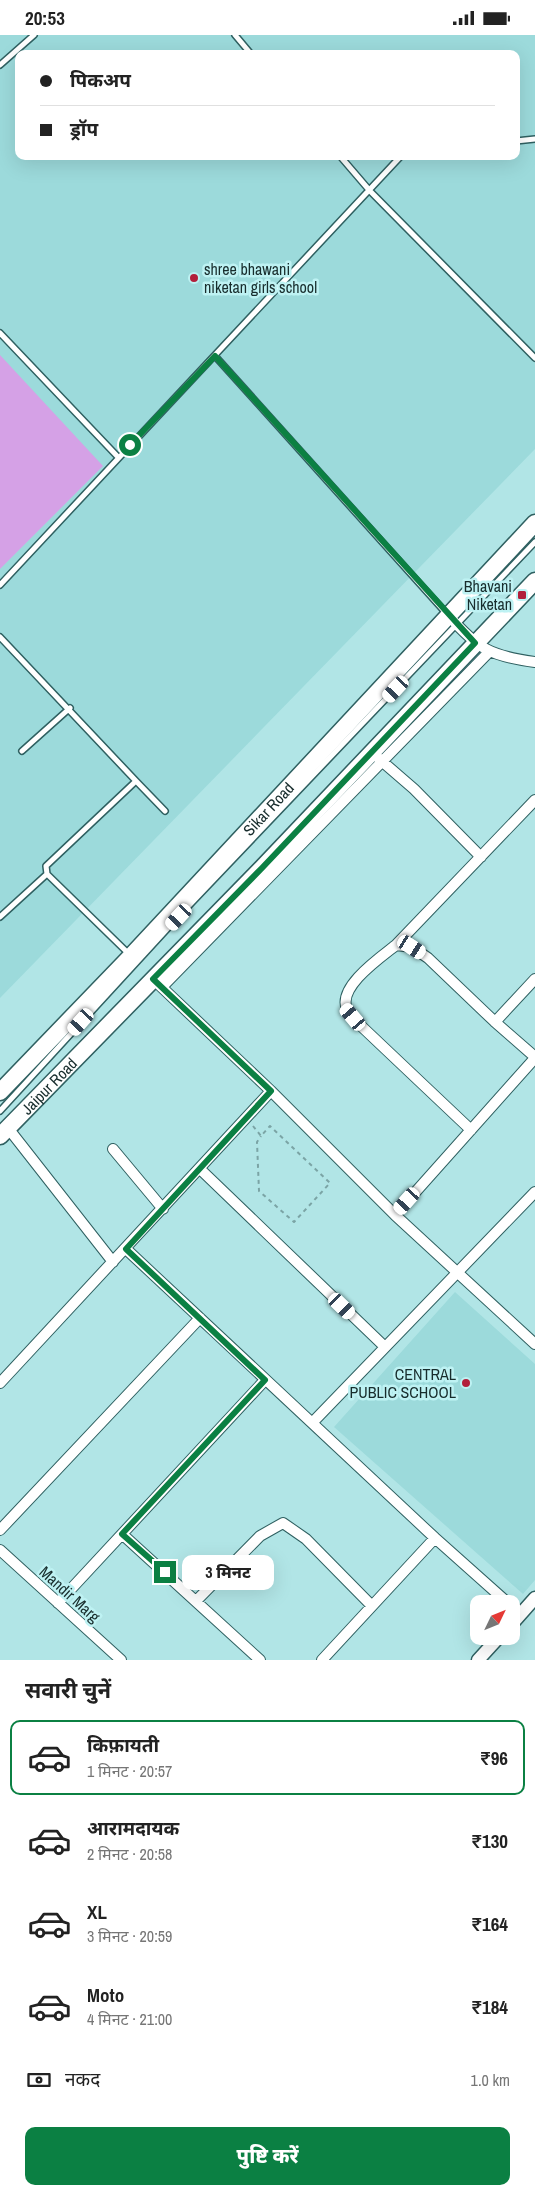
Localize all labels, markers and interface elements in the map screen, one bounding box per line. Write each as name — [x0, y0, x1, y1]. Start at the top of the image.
text: 20:53 — [25, 5, 65, 31]
text: पिकअप — [70, 67, 131, 93]
text: ड्रॉप — [70, 116, 98, 142]
place label: shree bhawani niketan girls school — [204, 258, 317, 298]
marker: shree bhawani niketan girls school — [188, 272, 200, 284]
route start — [119, 434, 141, 456]
place label: Bhavani Niketan — [464, 575, 512, 615]
marker: Bhavani Niketan — [516, 589, 528, 601]
car — [380, 673, 411, 705]
street label: Sikar Road — [238, 777, 299, 840]
car — [163, 901, 194, 933]
car — [395, 933, 428, 961]
car — [337, 1001, 368, 1033]
car — [65, 1006, 96, 1038]
street label: Jaipur Road — [16, 1053, 82, 1119]
car — [391, 1185, 422, 1217]
car — [325, 1290, 358, 1322]
place label: CENTRAL PUBLIC SCHOOL — [350, 1363, 457, 1403]
marker: CENTRAL PUBLIC SCHOOL — [460, 1377, 472, 1389]
callout: 3 मिनट — [182, 1555, 275, 1589]
street label: Mandir Marg — [35, 1561, 106, 1628]
route end — [154, 1561, 176, 1583]
text: 3 मिनट — [205, 1561, 251, 1583]
north arrow — [470, 1595, 520, 1645]
map controls — [470, 1595, 520, 1645]
text: सवारी चुनें — [25, 1675, 111, 1705]
text: किफ़ायती — [87, 1732, 159, 1758]
icon: car — [27, 1735, 72, 1780]
text: ₹96 — [480, 1745, 508, 1771]
text: 1 मिनट · 20:57 — [87, 1760, 172, 1782]
text: आरामदायक — [87, 1815, 179, 1841]
icon: car — [27, 1818, 72, 1863]
text: ₹130 — [471, 1828, 508, 1854]
text: 2 मिनट · 20:58 — [87, 1843, 172, 1865]
text: XL — [87, 1899, 107, 1925]
icon: car — [27, 1901, 72, 1946]
text: ₹164 — [471, 1911, 508, 1937]
text: 3 मिनट · 20:59 — [87, 1925, 172, 1947]
text: Moto — [87, 1982, 124, 2008]
icon: car — [27, 1984, 72, 2029]
text: ₹184 — [471, 1994, 508, 2020]
text: 4 मिनट · 21:00 — [87, 2008, 172, 2030]
icon: cash — [25, 2066, 53, 2094]
text: नकद — [65, 2066, 100, 2092]
text: 1.0 km — [471, 2069, 510, 2091]
button: पुष्टि करें — [25, 2127, 510, 2185]

